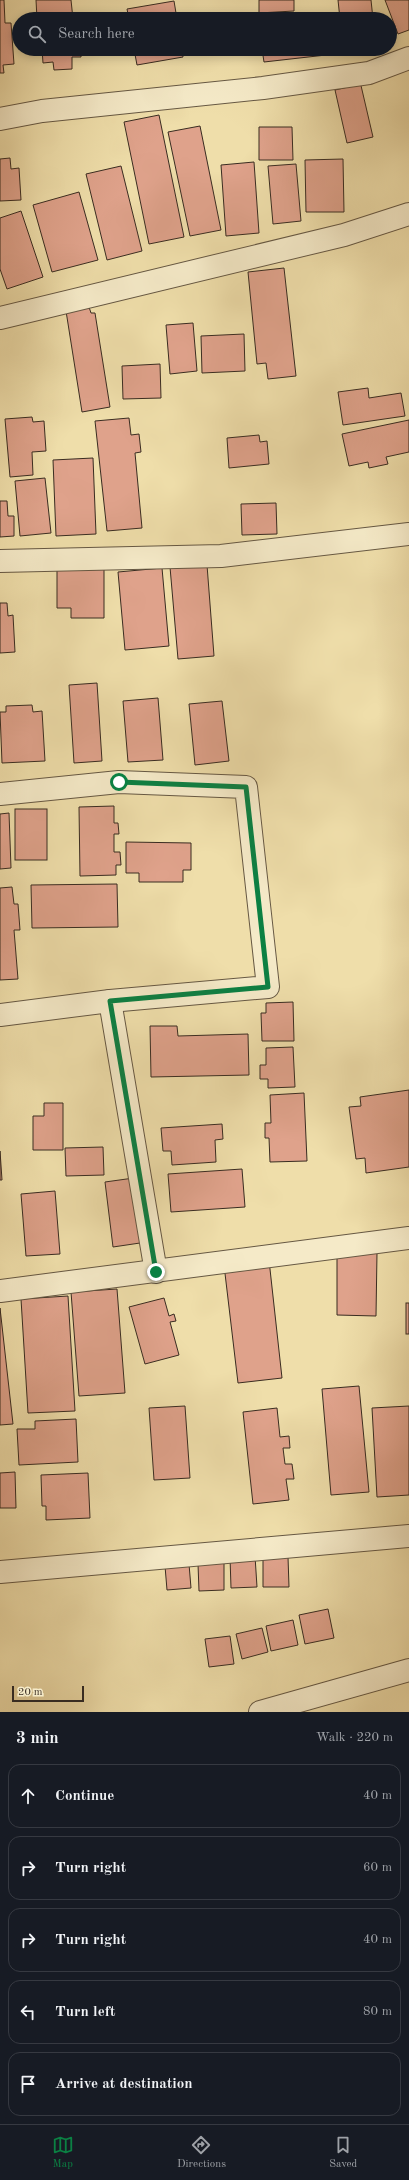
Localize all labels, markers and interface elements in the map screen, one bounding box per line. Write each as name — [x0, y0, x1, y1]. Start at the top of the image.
search box — [12, 12, 397, 56]
icon: search — [26, 23, 48, 45]
text: Search here — [58, 27, 135, 42]
route start — [110, 773, 128, 791]
route end — [147, 1263, 165, 1281]
scale bar — [12, 1684, 84, 1703]
text: 20 m — [18, 1687, 43, 1698]
text: 3 min — [16, 1730, 59, 1747]
text: Walk · 220 m — [316, 1731, 393, 1744]
icon: ahead — [17, 1785, 39, 1807]
text: Continue — [55, 1789, 114, 1804]
text: 40 m — [363, 1789, 392, 1802]
icon: right — [17, 1857, 39, 1879]
text: Turn right — [55, 1861, 126, 1876]
text: 60 m — [363, 1861, 392, 1874]
icon: right — [17, 1929, 39, 1951]
text: Turn right — [55, 1933, 126, 1948]
text: 40 m — [363, 1933, 392, 1946]
icon: left — [17, 2001, 39, 2023]
text: Turn left — [55, 2005, 115, 2020]
text: 80 m — [363, 2005, 392, 2018]
icon: arrive — [17, 2073, 39, 2095]
text: Arrive at destination — [55, 2077, 193, 2092]
tab: Map — [52, 2134, 74, 2172]
tab: Directions — [177, 2134, 226, 2172]
tab: Saved — [329, 2134, 357, 2172]

